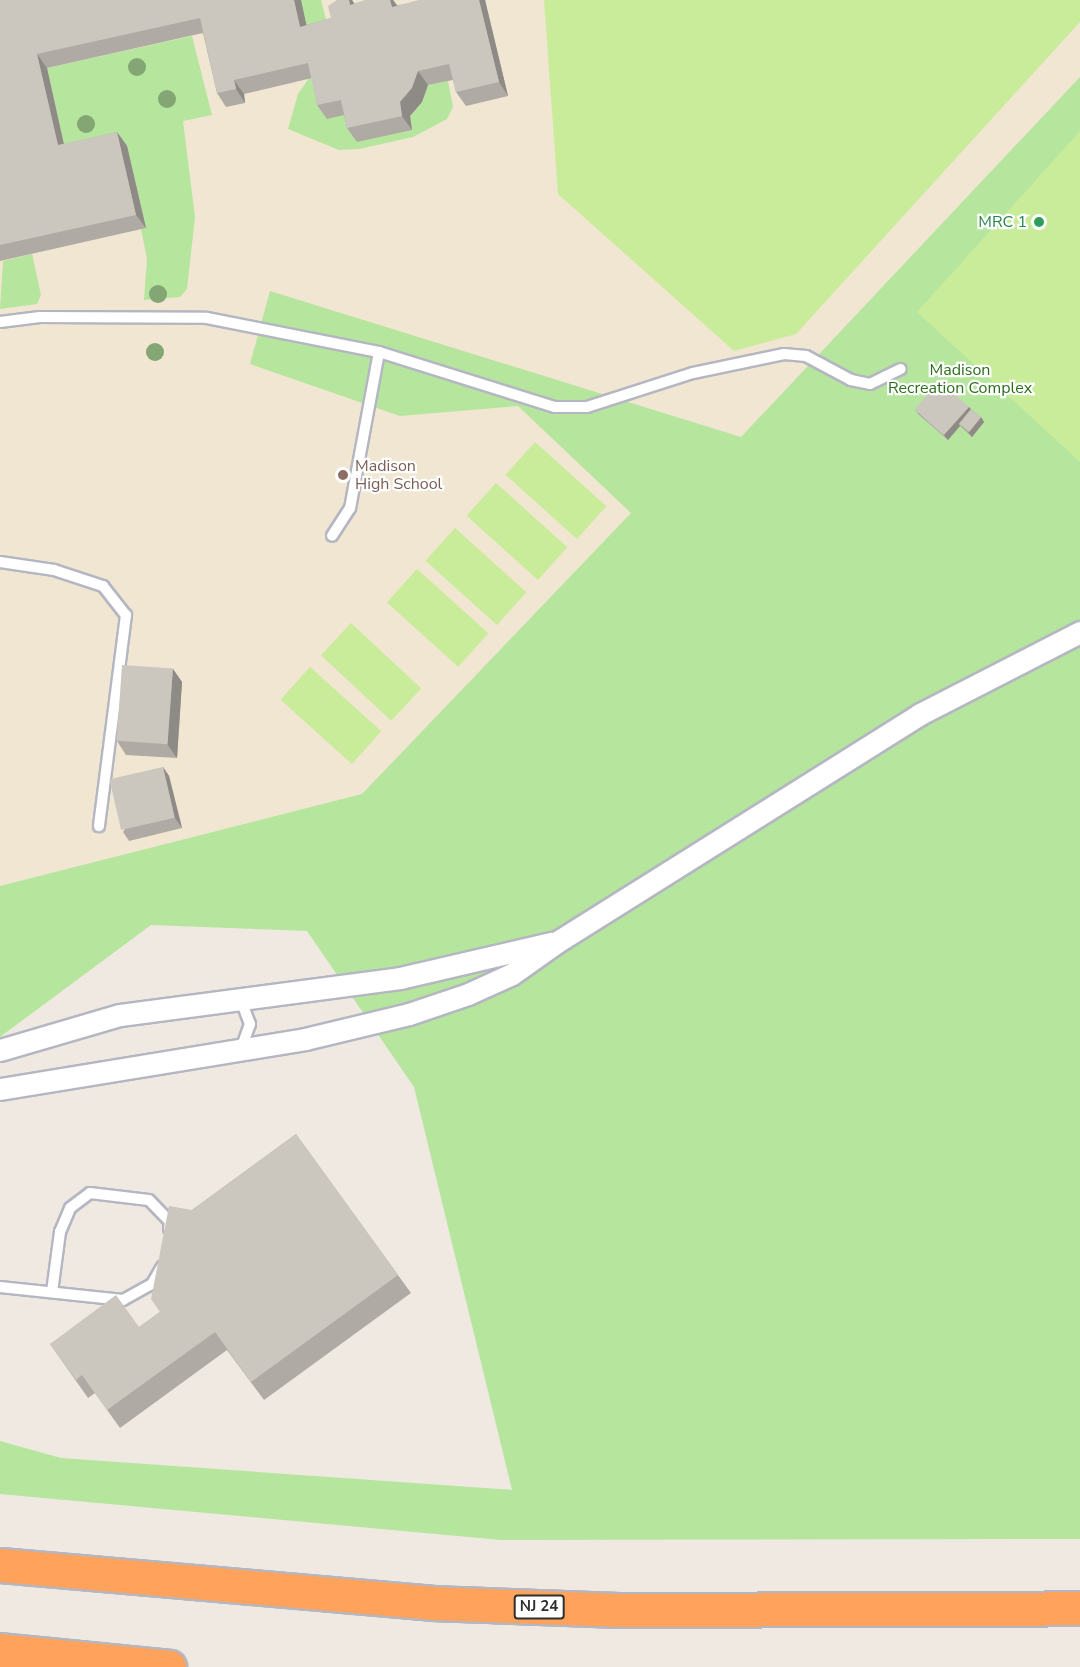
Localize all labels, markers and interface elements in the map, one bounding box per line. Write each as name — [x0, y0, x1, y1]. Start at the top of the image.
place label: MRC 1 — [978, 212, 1027, 232]
marker: MRC 1 — [1032, 215, 1046, 229]
park label: Madison Recreation Complex — [888, 360, 1032, 398]
place label: Madison High School — [355, 456, 442, 494]
marker: Madison High School — [336, 468, 350, 482]
road number: NJ 24 — [514, 1595, 564, 1619]

